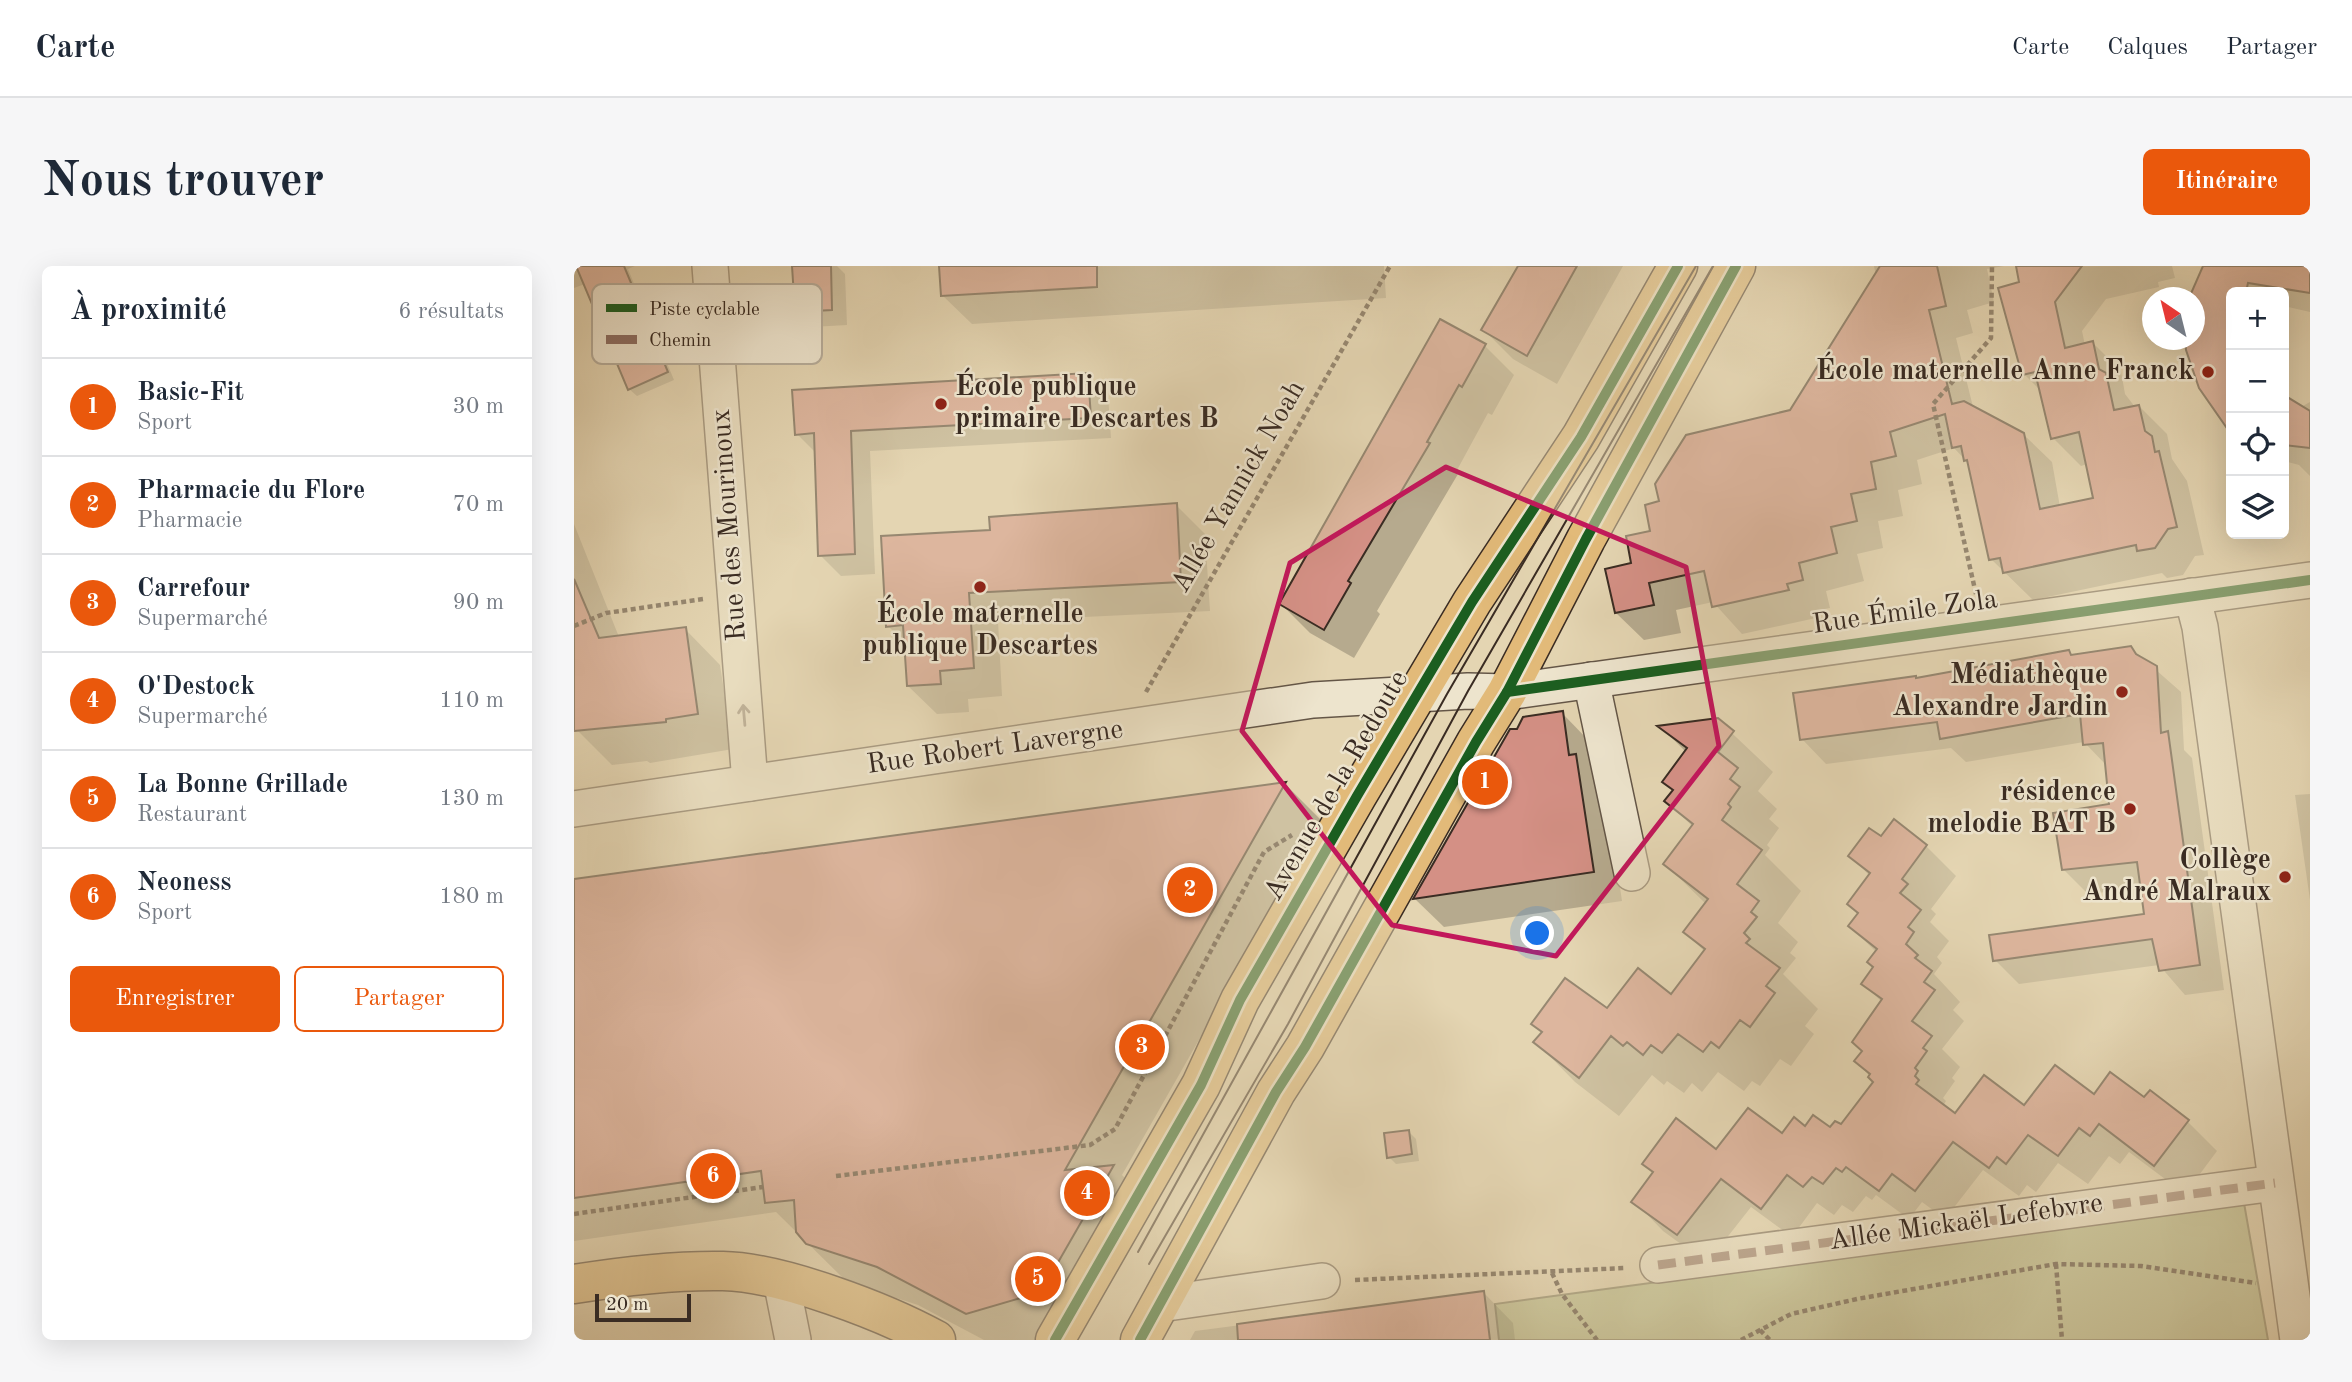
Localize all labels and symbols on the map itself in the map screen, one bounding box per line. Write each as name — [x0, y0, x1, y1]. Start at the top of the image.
legend — [592, 284, 822, 364]
north arrow — [2142, 287, 2205, 350]
text: Piste cyclable — [649, 301, 760, 320]
text: Chemin — [649, 332, 711, 351]
place label: École maternelle Anne Franck — [1816, 351, 2194, 386]
marker: École maternelle Anne Franck — [2200, 364, 2216, 380]
place label: École publique primaire Descartes B — [955, 367, 1219, 434]
street label: Allée Yannick Noah — [1167, 376, 1311, 598]
marker: École publique primaire Descartes B — [933, 396, 949, 412]
street label: Rue des Mourinoux — [708, 408, 752, 642]
marker: École maternelle publique Descartes — [972, 579, 988, 595]
street label: Rue Émile Zola — [1810, 581, 2000, 640]
place label: École maternelle publique Descartes — [862, 594, 1098, 661]
place label: Médiathèque Alexandre Jardin — [1892, 662, 2108, 722]
street label: Avenue de la Redoute — [1260, 666, 1414, 906]
marker: Médiathèque Alexandre Jardin — [2114, 684, 2130, 700]
one-way arrow — [737, 704, 750, 727]
street label: Rue Robert Lavergne — [865, 716, 1125, 780]
pin: 1 — [1462, 756, 1508, 808]
place label: résidence melodie BAT B — [1927, 779, 2116, 839]
marker: résidence melodie BAT B — [2122, 801, 2138, 817]
place label: Collège André Malraux — [2082, 847, 2271, 907]
pin: 2 — [1167, 864, 1213, 916]
marker: Collège André Malraux — [2277, 869, 2293, 885]
your location — [1520, 916, 1554, 950]
pin: 3 — [1119, 1021, 1165, 1073]
pin: 6 — [690, 1150, 736, 1202]
pin: 4 — [1064, 1167, 1110, 1219]
street label: Allée Mickaël Lefebvre — [1827, 1190, 2105, 1256]
pin: 5 — [1015, 1253, 1061, 1305]
scale bar — [595, 1291, 691, 1323]

